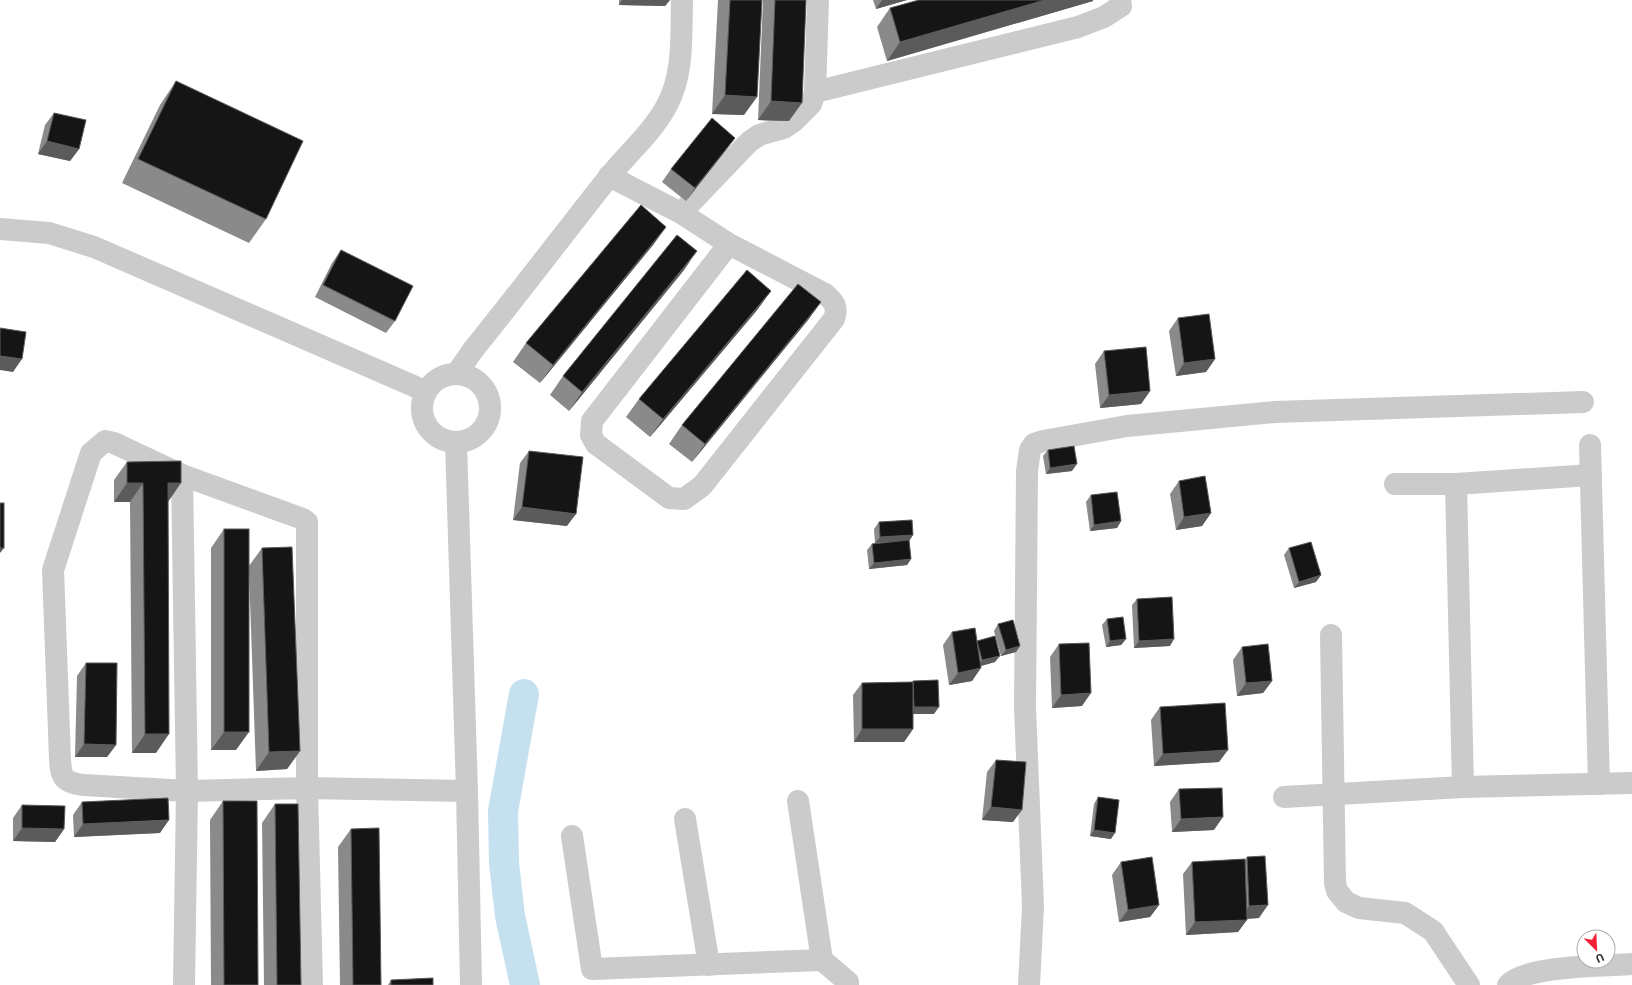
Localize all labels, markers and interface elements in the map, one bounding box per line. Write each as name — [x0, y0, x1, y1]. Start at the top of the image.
north arrow — [1576, 929, 1616, 969]
text: U — [1594, 951, 1606, 965]

